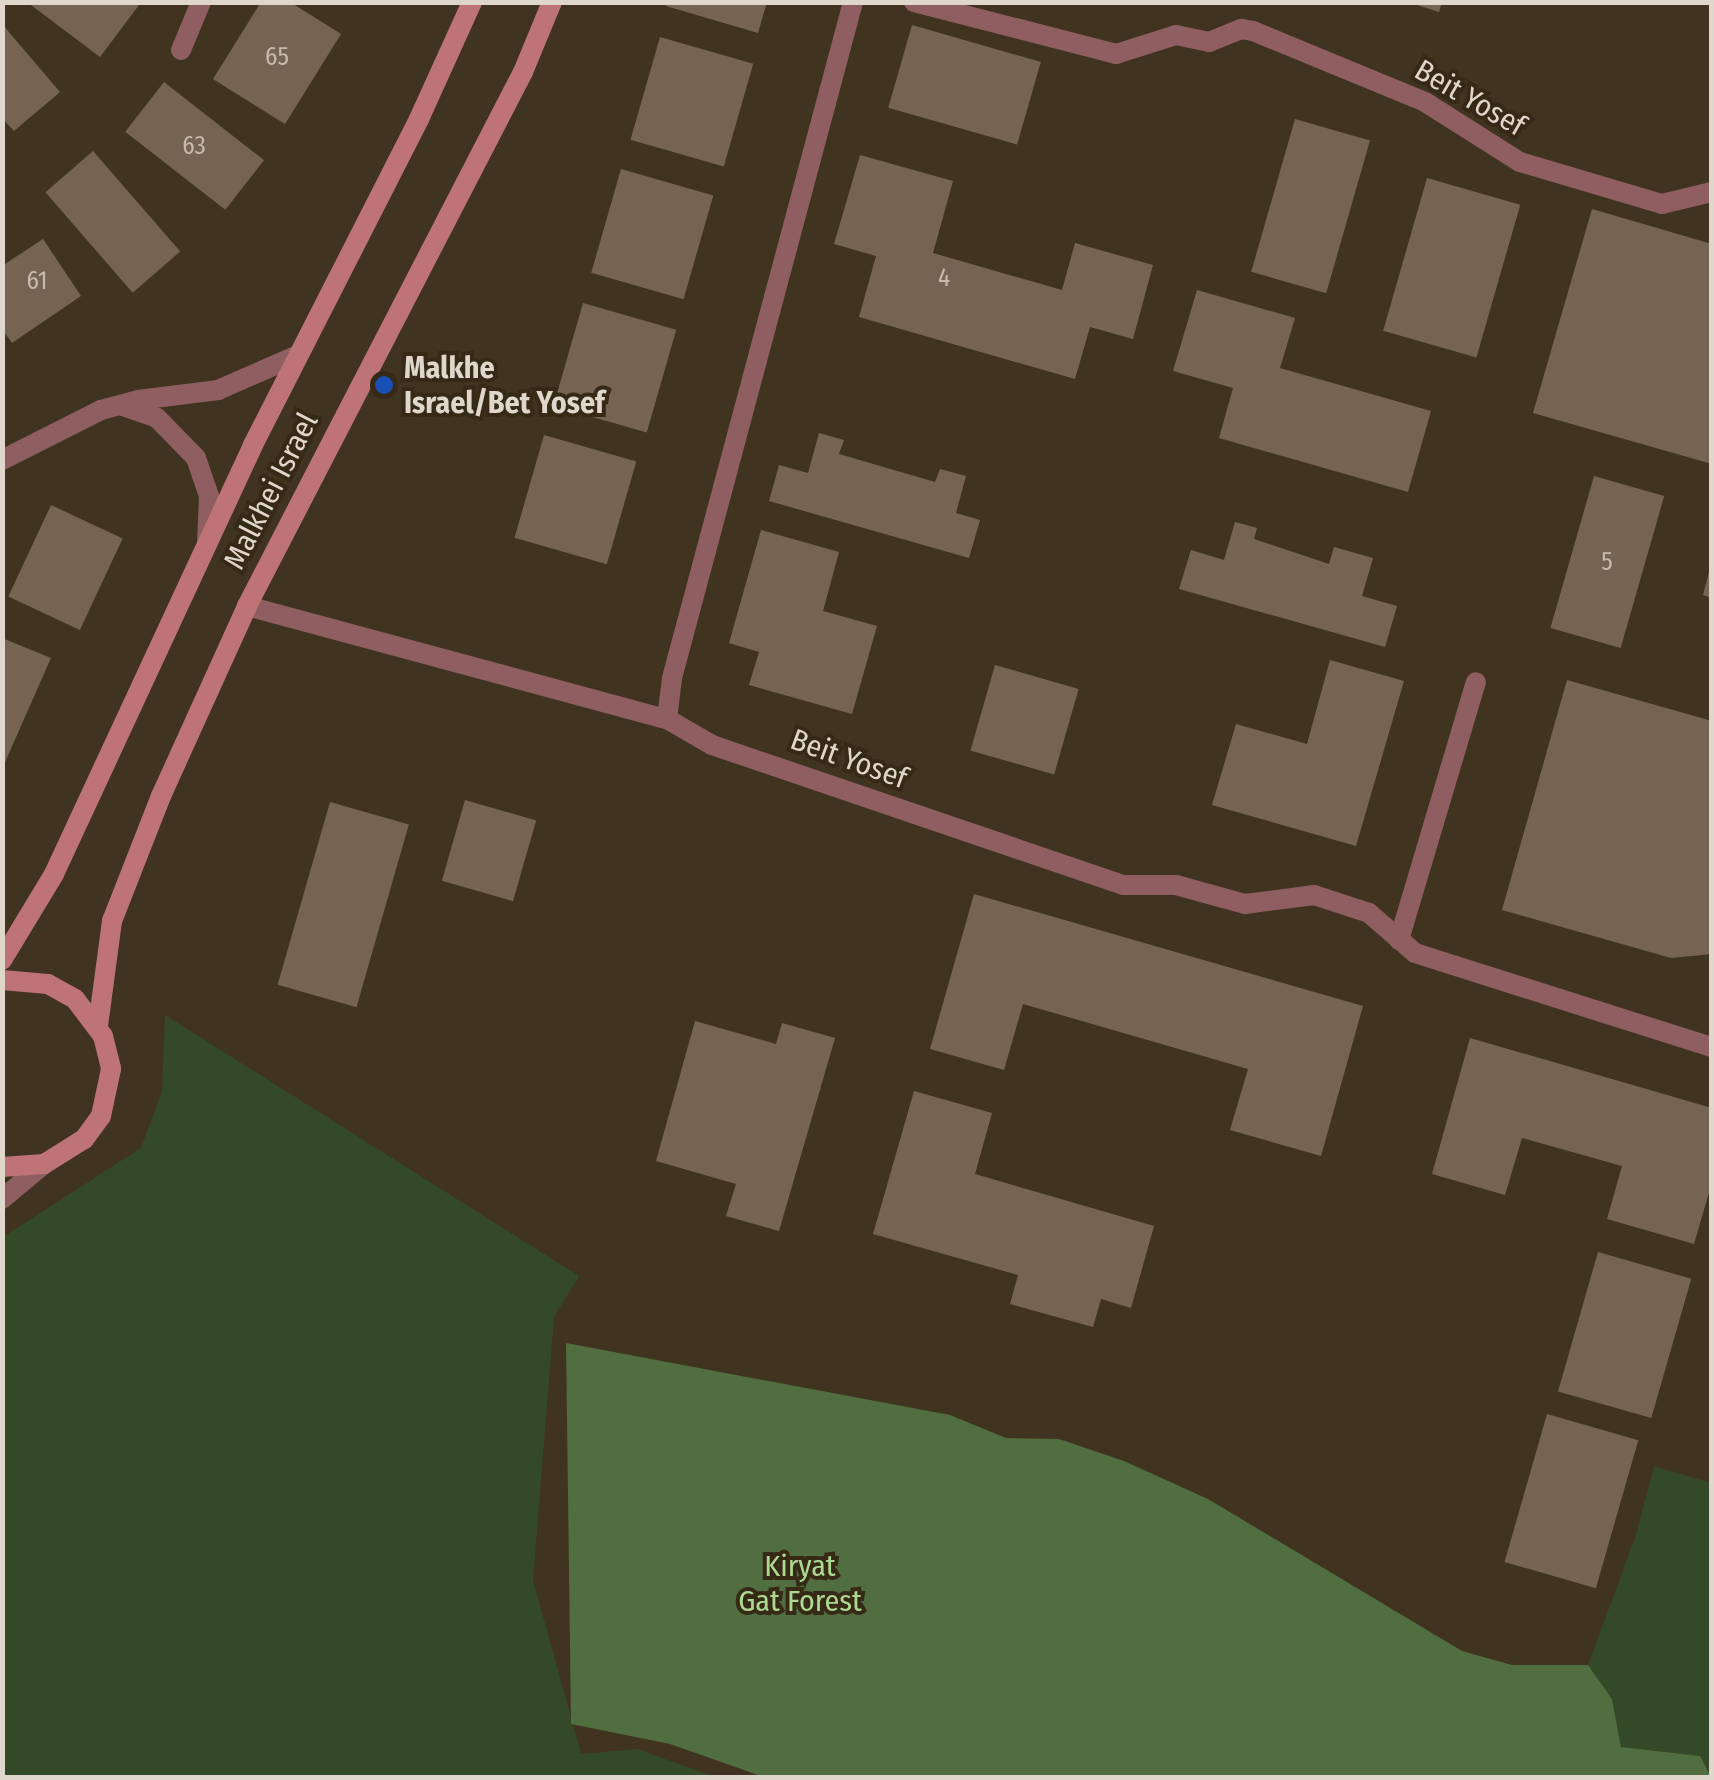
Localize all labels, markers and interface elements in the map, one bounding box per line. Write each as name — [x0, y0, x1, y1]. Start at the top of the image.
house number: 65 — [265, 42, 289, 72]
street label: Beit Yosef — [1408, 52, 1532, 144]
house number: 63 — [182, 131, 206, 161]
house number: 4 — [938, 263, 950, 293]
house number: 61 — [26, 266, 48, 296]
place label: Malkhe Israel/Bet Yosef — [404, 350, 605, 420]
marker: Malkhe Israel/Bet Yosef — [373, 374, 395, 396]
street label: Malkhei Israel — [216, 407, 326, 575]
house number: 5 — [1601, 547, 1613, 577]
street label: Beit Yosef — [786, 721, 912, 797]
park label: Kiryat Gat Forest — [738, 1548, 862, 1618]

